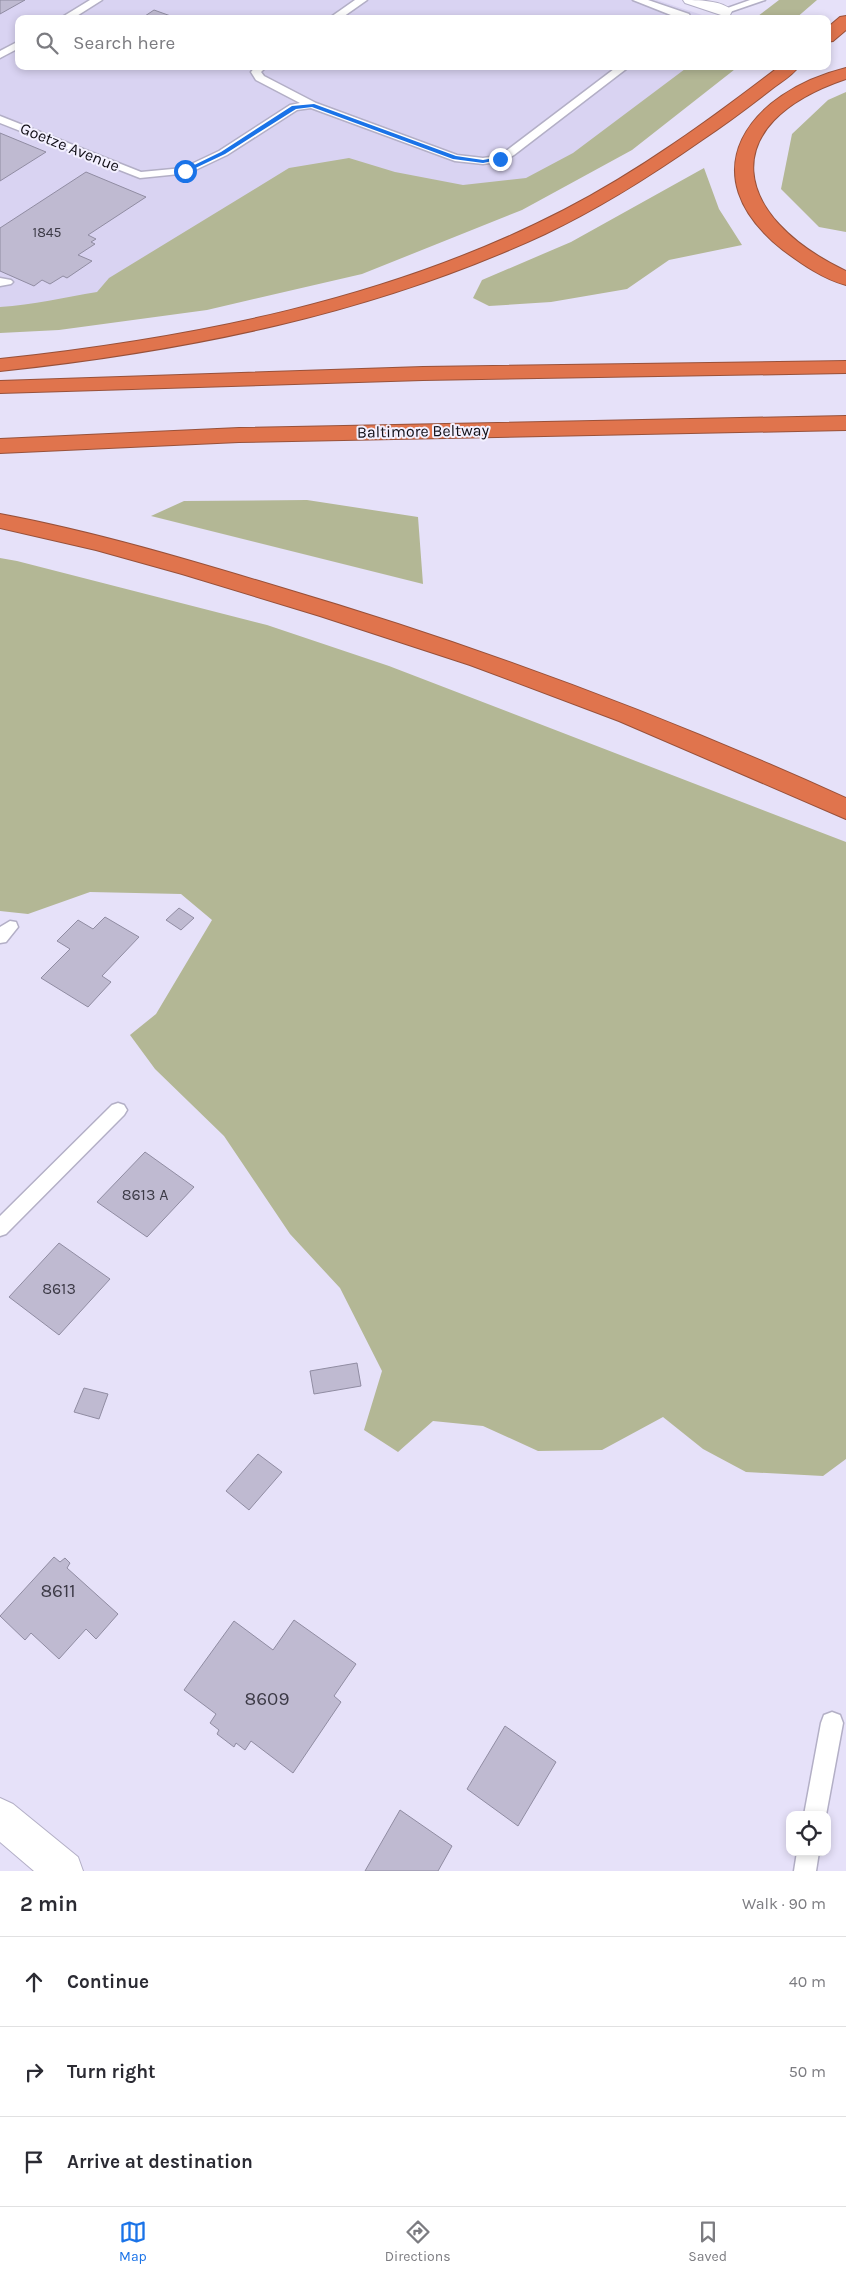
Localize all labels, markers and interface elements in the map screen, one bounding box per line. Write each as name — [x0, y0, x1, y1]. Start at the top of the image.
search box — [15, 15, 831, 70]
icon: search — [33, 29, 61, 57]
text: Search here — [73, 32, 175, 54]
street label: Goetze Avenue — [18, 118, 122, 176]
route end — [489, 148, 512, 171]
route start — [174, 160, 197, 183]
house number: 1845 — [33, 224, 62, 241]
street label: Baltimore Beltway — [357, 420, 490, 442]
house number: 8613 A — [122, 1185, 168, 1204]
house number: 8613 — [42, 1279, 76, 1298]
house number: 8611 — [40, 1580, 76, 1602]
house number: 8609 — [245, 1688, 289, 1710]
map controls — [786, 1811, 831, 1856]
button: locate — [786, 1811, 831, 1856]
text: 2 min — [20, 1892, 78, 1916]
text: Walk · 90 m — [742, 1894, 826, 1913]
icon: ahead — [20, 1968, 48, 1996]
text: Continue — [67, 1971, 149, 1993]
text: 40 m — [789, 1972, 826, 1991]
icon: right — [20, 2058, 48, 2086]
text: Turn right — [67, 2061, 156, 2083]
text: 50 m — [789, 2062, 826, 2081]
icon: arrive — [20, 2148, 48, 2176]
text: Arrive at destination — [67, 2151, 253, 2173]
tab: Map — [119, 2218, 147, 2265]
tab: Directions — [385, 2218, 451, 2265]
tab: Saved — [688, 2218, 727, 2265]

